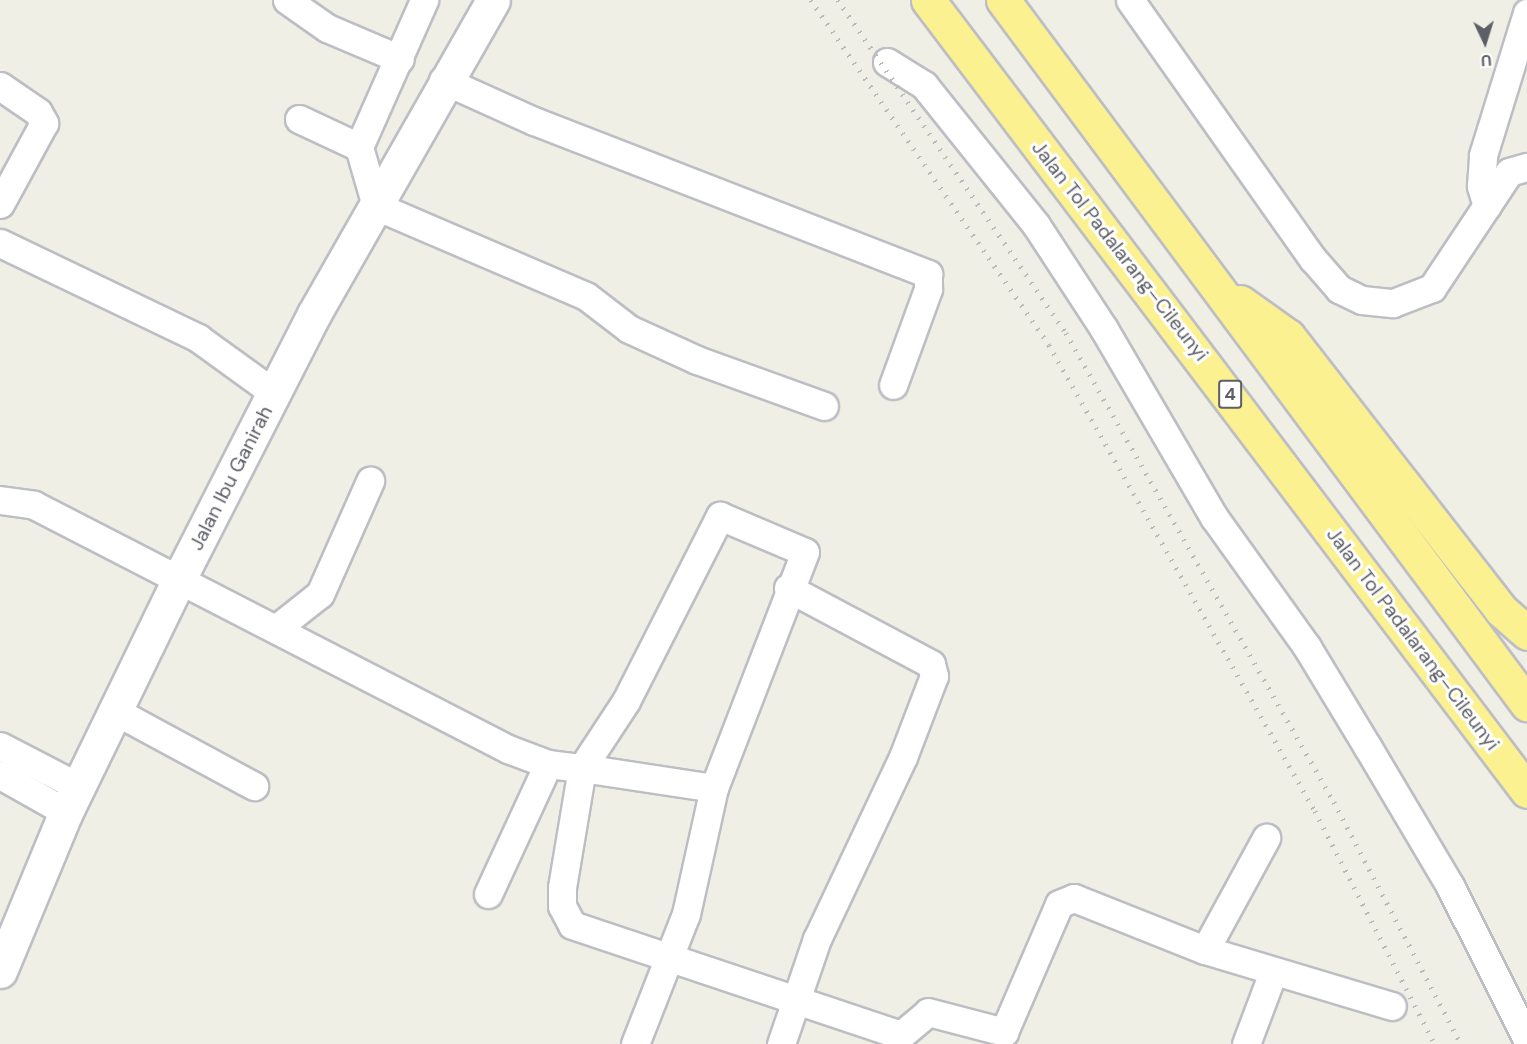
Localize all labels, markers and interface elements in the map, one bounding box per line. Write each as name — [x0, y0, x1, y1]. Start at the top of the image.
north arrow — [1455, 12, 1515, 72]
text: U — [1480, 50, 1492, 71]
street label: Jalan Tol Padalarang–Cileunyi — [1027, 136, 1213, 366]
road number: 4 — [1218, 379, 1242, 409]
street label: Jalan Ibu Ganirah — [184, 402, 278, 554]
street label: Jalan Tol Padalarang–Cileunyi — [1321, 523, 1505, 755]

